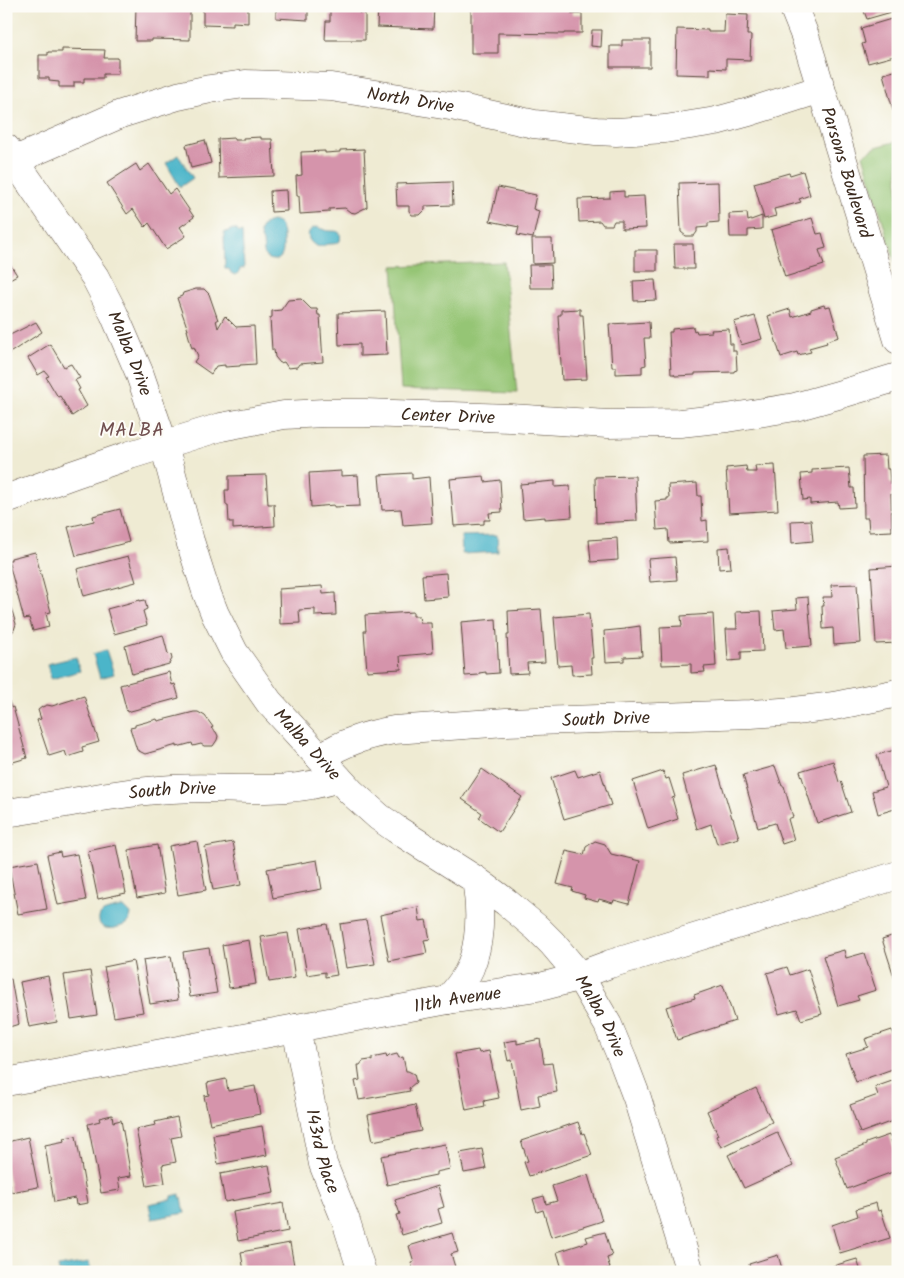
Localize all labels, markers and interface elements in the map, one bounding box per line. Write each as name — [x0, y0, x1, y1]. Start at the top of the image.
street label: North Drive — [365, 80, 456, 122]
street label: Parsons Boulevard — [811, 103, 879, 243]
street label: Malba Drive — [98, 307, 159, 400]
street label: Center Drive — [400, 401, 496, 433]
district label: MALBA — [99, 416, 165, 446]
street label: Malba Drive — [265, 702, 347, 788]
street label: South Drive — [562, 704, 650, 736]
street label: South Drive — [127, 775, 216, 809]
street label: Malba Drive — [566, 970, 633, 1062]
street label: 11th Avenue — [412, 979, 503, 1022]
street label: 143rd Place — [296, 1106, 347, 1199]

